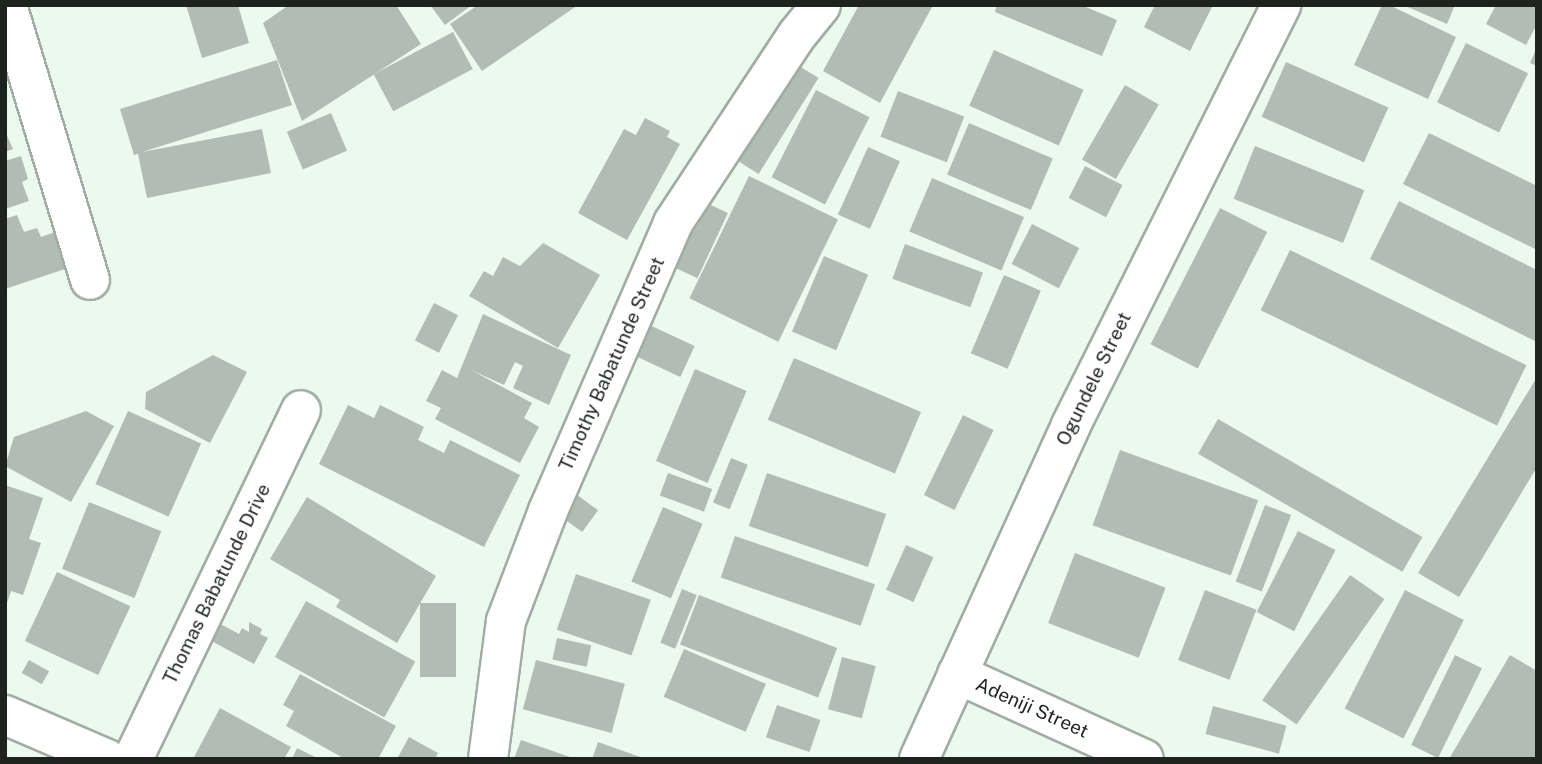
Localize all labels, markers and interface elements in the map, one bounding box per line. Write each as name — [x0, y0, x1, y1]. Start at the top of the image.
street label: Timothy Babatunde Street — [554, 253, 670, 475]
street label: Ogundele Street — [1052, 309, 1136, 449]
street label: Thomas Babatunde Drive — [158, 480, 276, 688]
street label: Adeniji Street — [972, 673, 1092, 743]

